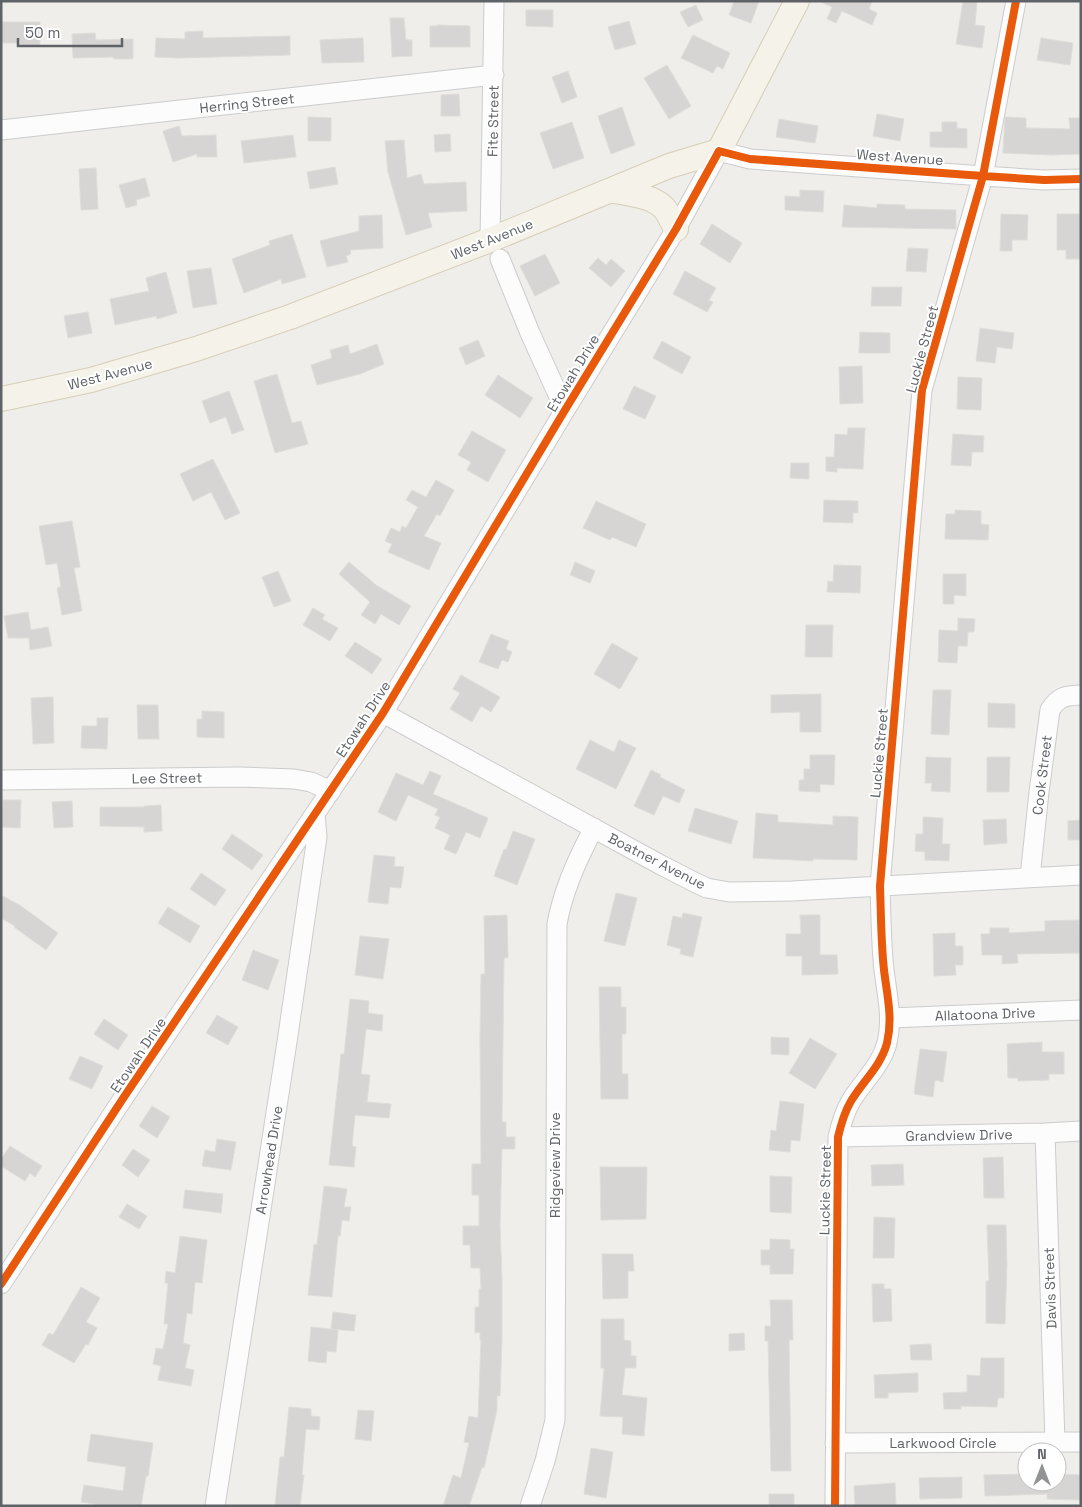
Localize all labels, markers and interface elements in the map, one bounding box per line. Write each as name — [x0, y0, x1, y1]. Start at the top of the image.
scale bar — [18, 15, 121, 47]
text: 50 m — [25, 23, 60, 42]
street label: Fite Street — [483, 85, 503, 157]
street label: Herring Street — [199, 89, 295, 117]
street label: West Avenue — [856, 145, 944, 169]
street label: West Avenue — [448, 214, 536, 264]
street label: Luckie Street — [902, 303, 942, 395]
street label: Etowah Drive — [543, 331, 603, 415]
street label: West Avenue — [66, 354, 154, 394]
street label: Etowah Drive — [332, 677, 394, 761]
street label: Luckie Street — [866, 707, 892, 799]
street label: Cook Street — [1028, 734, 1056, 816]
street label: Lee Street — [132, 768, 202, 788]
street label: Boatner Avenue — [605, 829, 709, 893]
street label: Allatoona Drive — [934, 1003, 1036, 1025]
street label: Etowah Drive — [106, 1014, 170, 1096]
street label: Arrowhead Drive — [252, 1104, 286, 1216]
street label: Ridgeview Drive — [546, 1112, 564, 1218]
street label: Grandview Drive — [905, 1125, 1013, 1145]
street label: Luckie Street — [815, 1145, 835, 1235]
street label: Davis Street — [1040, 1247, 1060, 1329]
street label: Larkwood Circle — [889, 1434, 997, 1452]
north arrow — [1017, 1442, 1067, 1492]
text: N — [1037, 1445, 1047, 1463]

